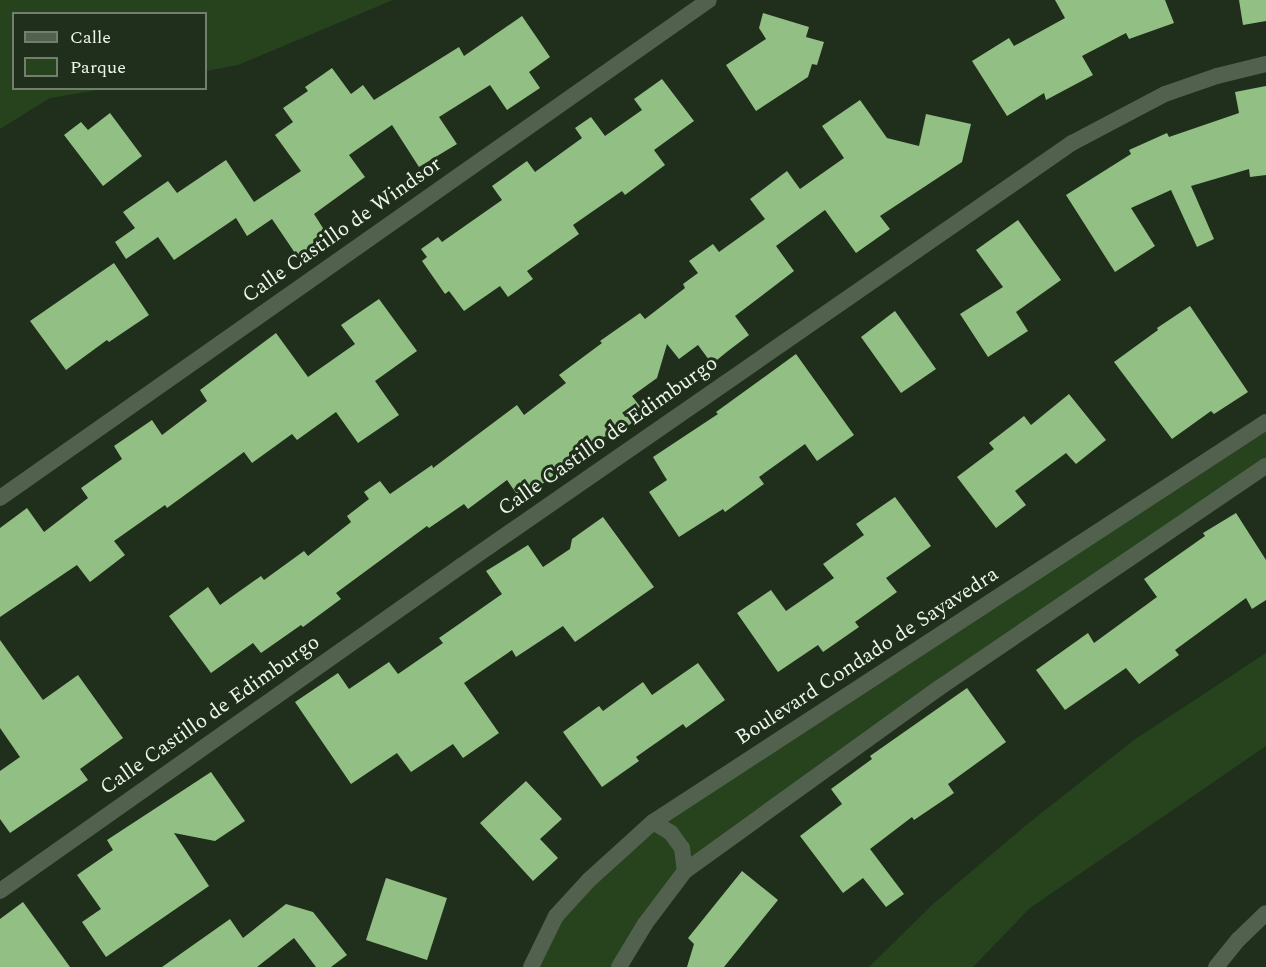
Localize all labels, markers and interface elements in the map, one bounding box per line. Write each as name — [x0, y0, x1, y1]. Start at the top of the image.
legend — [12, 12, 207, 90]
text: Calle — [70, 24, 111, 51]
text: Parque — [70, 54, 126, 81]
street label: Calle Castillo de Windsor — [238, 152, 446, 308]
street label: Calle Castillo de Edimburgo — [493, 351, 723, 521]
street label: Boulevard Condado de Sayavedra — [731, 561, 1003, 751]
street label: Calle Castillo de Edimburgo — [95, 630, 325, 800]

